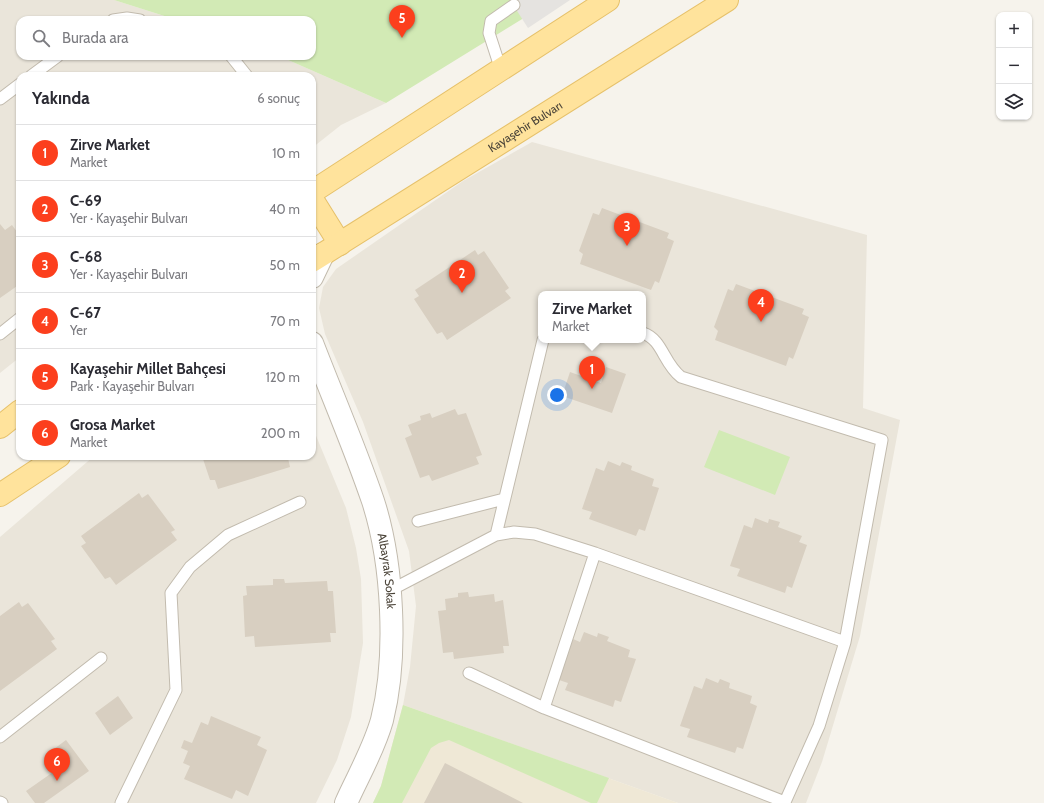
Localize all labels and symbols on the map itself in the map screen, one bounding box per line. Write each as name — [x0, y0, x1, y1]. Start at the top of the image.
pin: 5 — [389, 5, 415, 38]
street label: Kayaşehir Bulvarı — [485, 97, 565, 155]
pin: 3 — [614, 213, 640, 246]
pin: 2 — [449, 260, 475, 293]
pin: 4 — [748, 289, 774, 322]
pin: 1 — [579, 356, 605, 389]
your location — [547, 385, 567, 405]
street label: Albayrak Sokak — [375, 532, 399, 610]
pin: 6 — [44, 748, 70, 781]

